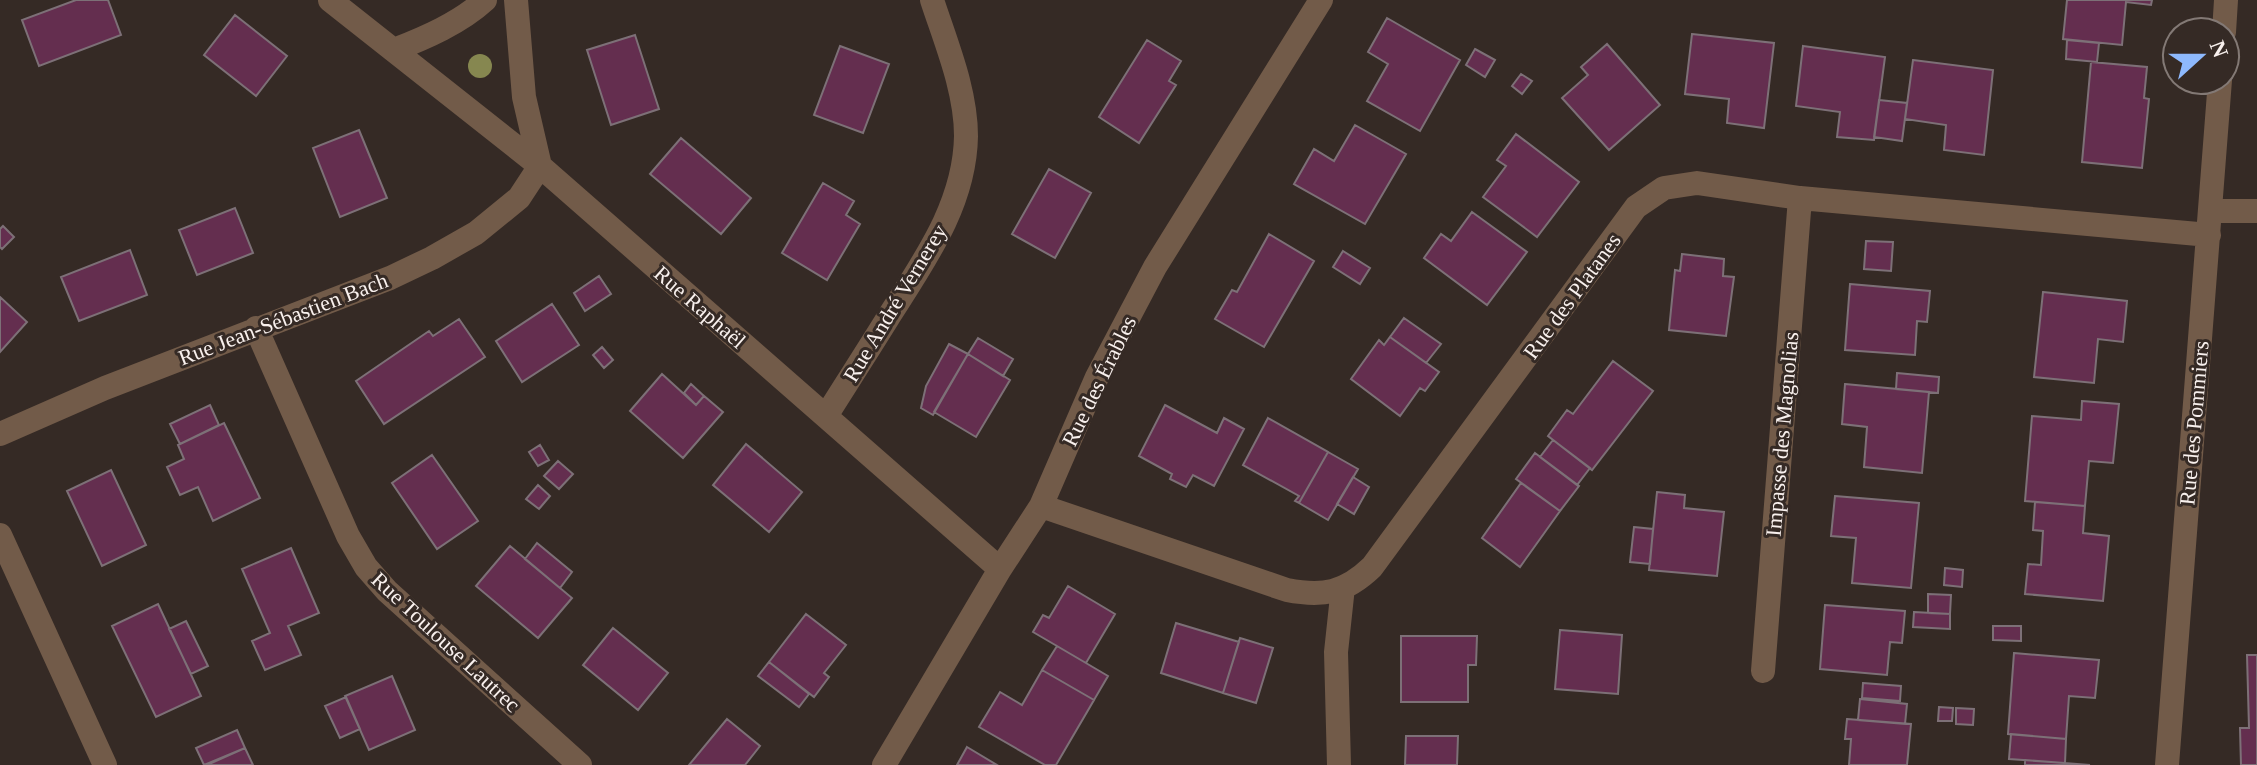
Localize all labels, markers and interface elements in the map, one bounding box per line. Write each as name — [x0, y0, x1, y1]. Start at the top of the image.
north arrow — [2161, 16, 2241, 96]
text: N — [2205, 37, 2234, 61]
street label: Rue André Vernerey — [838, 220, 952, 386]
street label: Rue des Platanes — [1518, 228, 1626, 364]
street label: Rue Raphaël — [649, 260, 751, 354]
street label: Rue Jean-Sébastien Bach — [175, 267, 391, 371]
street label: Rue des Érables — [1057, 312, 1141, 450]
street label: Impasse des Magnolias — [1761, 331, 1803, 537]
street label: Rue des Pommiers — [2174, 340, 2214, 506]
street label: Rue Toulouse Lautrec — [367, 567, 525, 717]

